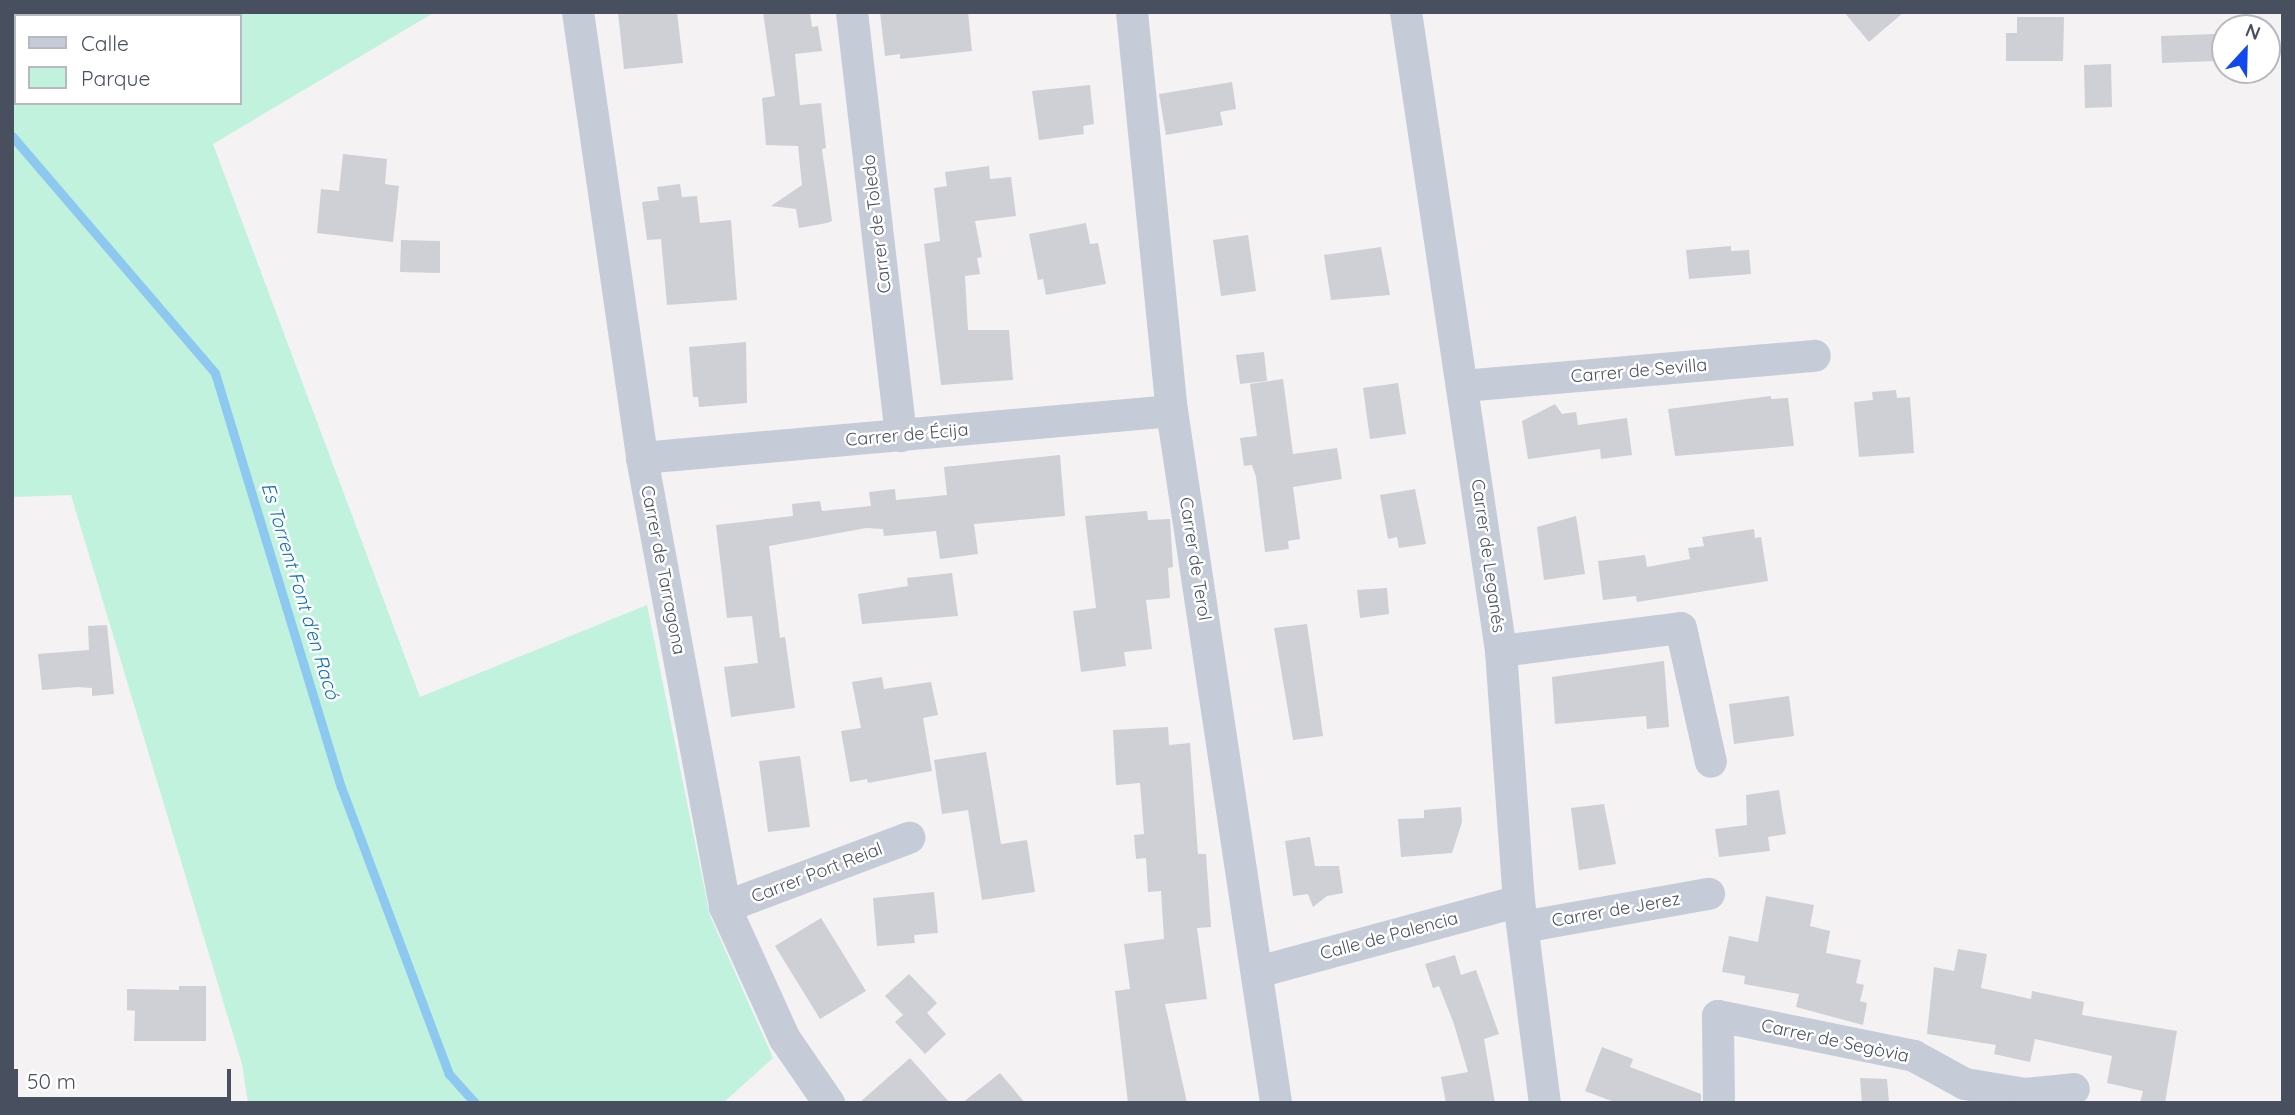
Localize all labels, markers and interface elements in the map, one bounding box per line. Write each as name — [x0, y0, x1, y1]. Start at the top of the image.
legend — [14, 14, 242, 105]
north arrow — [2211, 14, 2281, 84]
text: N — [2242, 18, 2264, 45]
text: Calle — [81, 30, 129, 56]
text: Parque — [81, 65, 150, 91]
street label: Carrer de Toledo — [858, 153, 896, 295]
street label: Carrer de Sevilla — [1570, 354, 1708, 388]
street label: Carrer de Écija — [845, 419, 969, 451]
street label: Carrer de Leganés — [1467, 478, 1509, 634]
water label: Es Torrent Font d'en Racó — [256, 480, 344, 702]
street label: Carrer de Tarragona — [636, 484, 690, 656]
street label: Carrer de Terol — [1175, 496, 1215, 622]
street label: Carrer Port Reial — [748, 838, 886, 908]
street label: Carrer de Jerez — [1550, 888, 1682, 932]
street label: Calle de Palencia — [1318, 907, 1460, 965]
street label: Carrer de Segòvia — [1759, 1015, 1911, 1067]
scale bar — [18, 1056, 234, 1100]
text: 50 m — [27, 1068, 76, 1094]

